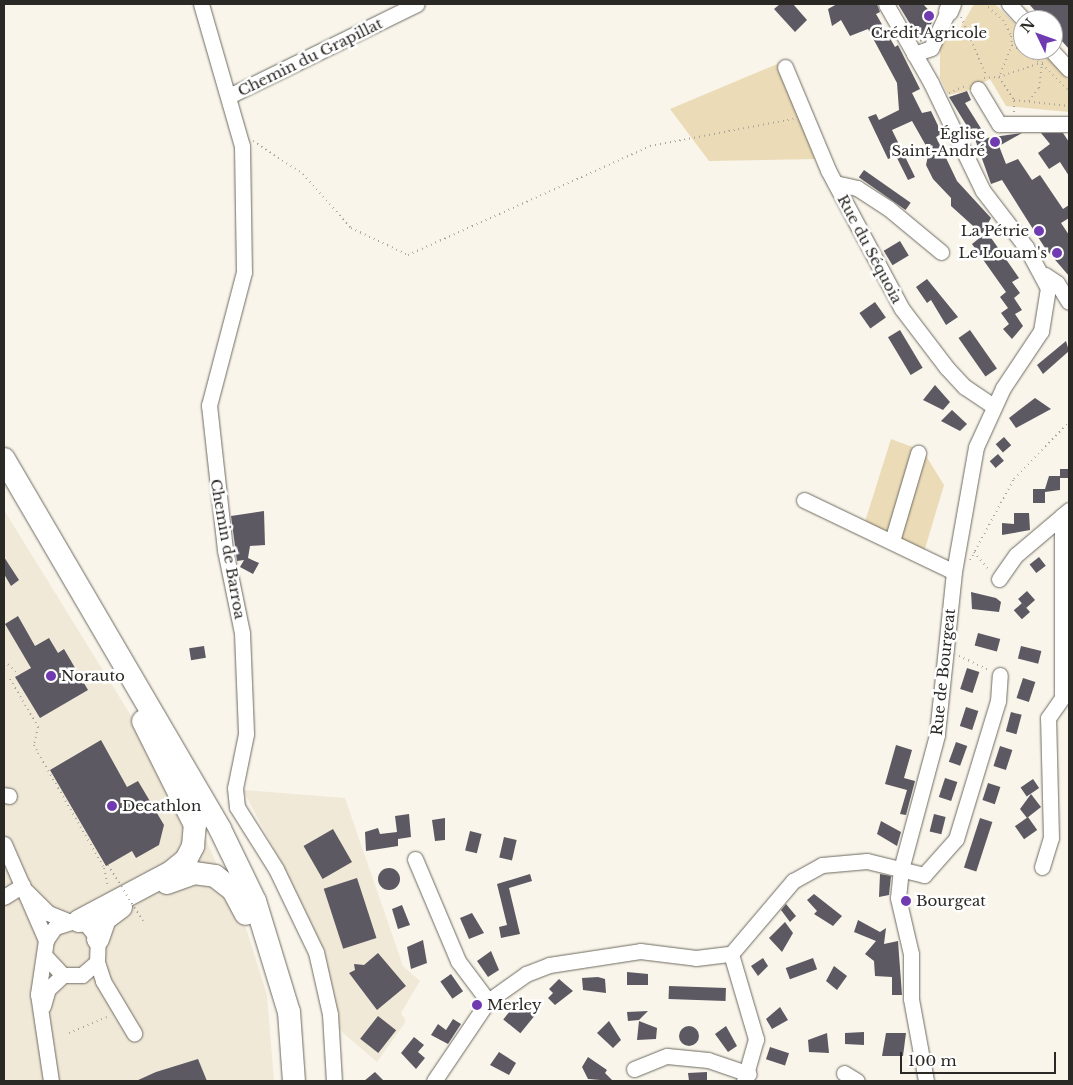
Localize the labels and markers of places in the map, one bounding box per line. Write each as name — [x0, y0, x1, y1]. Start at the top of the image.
marker: Crédit Agricole — [923, 10, 935, 22]
place label: Crédit Agricole — [871, 24, 987, 42]
place label: Église Saint-André — [892, 124, 985, 159]
marker: Église Saint-André — [989, 136, 1001, 148]
place label: La Pétrie — [960, 222, 1029, 240]
marker: La Pétrie — [1033, 225, 1045, 237]
place label: Le Louam's — [959, 244, 1047, 262]
marker: Le Louam's — [1051, 247, 1063, 259]
place label: Norauto — [61, 667, 125, 685]
marker: Norauto — [45, 670, 57, 682]
place label: Decathlon — [122, 797, 201, 815]
marker: Decathlon — [106, 800, 118, 812]
place label: Bourgeat — [916, 892, 986, 910]
marker: Bourgeat — [900, 895, 912, 907]
place label: Merley — [487, 996, 542, 1014]
marker: Merley — [471, 999, 483, 1011]

